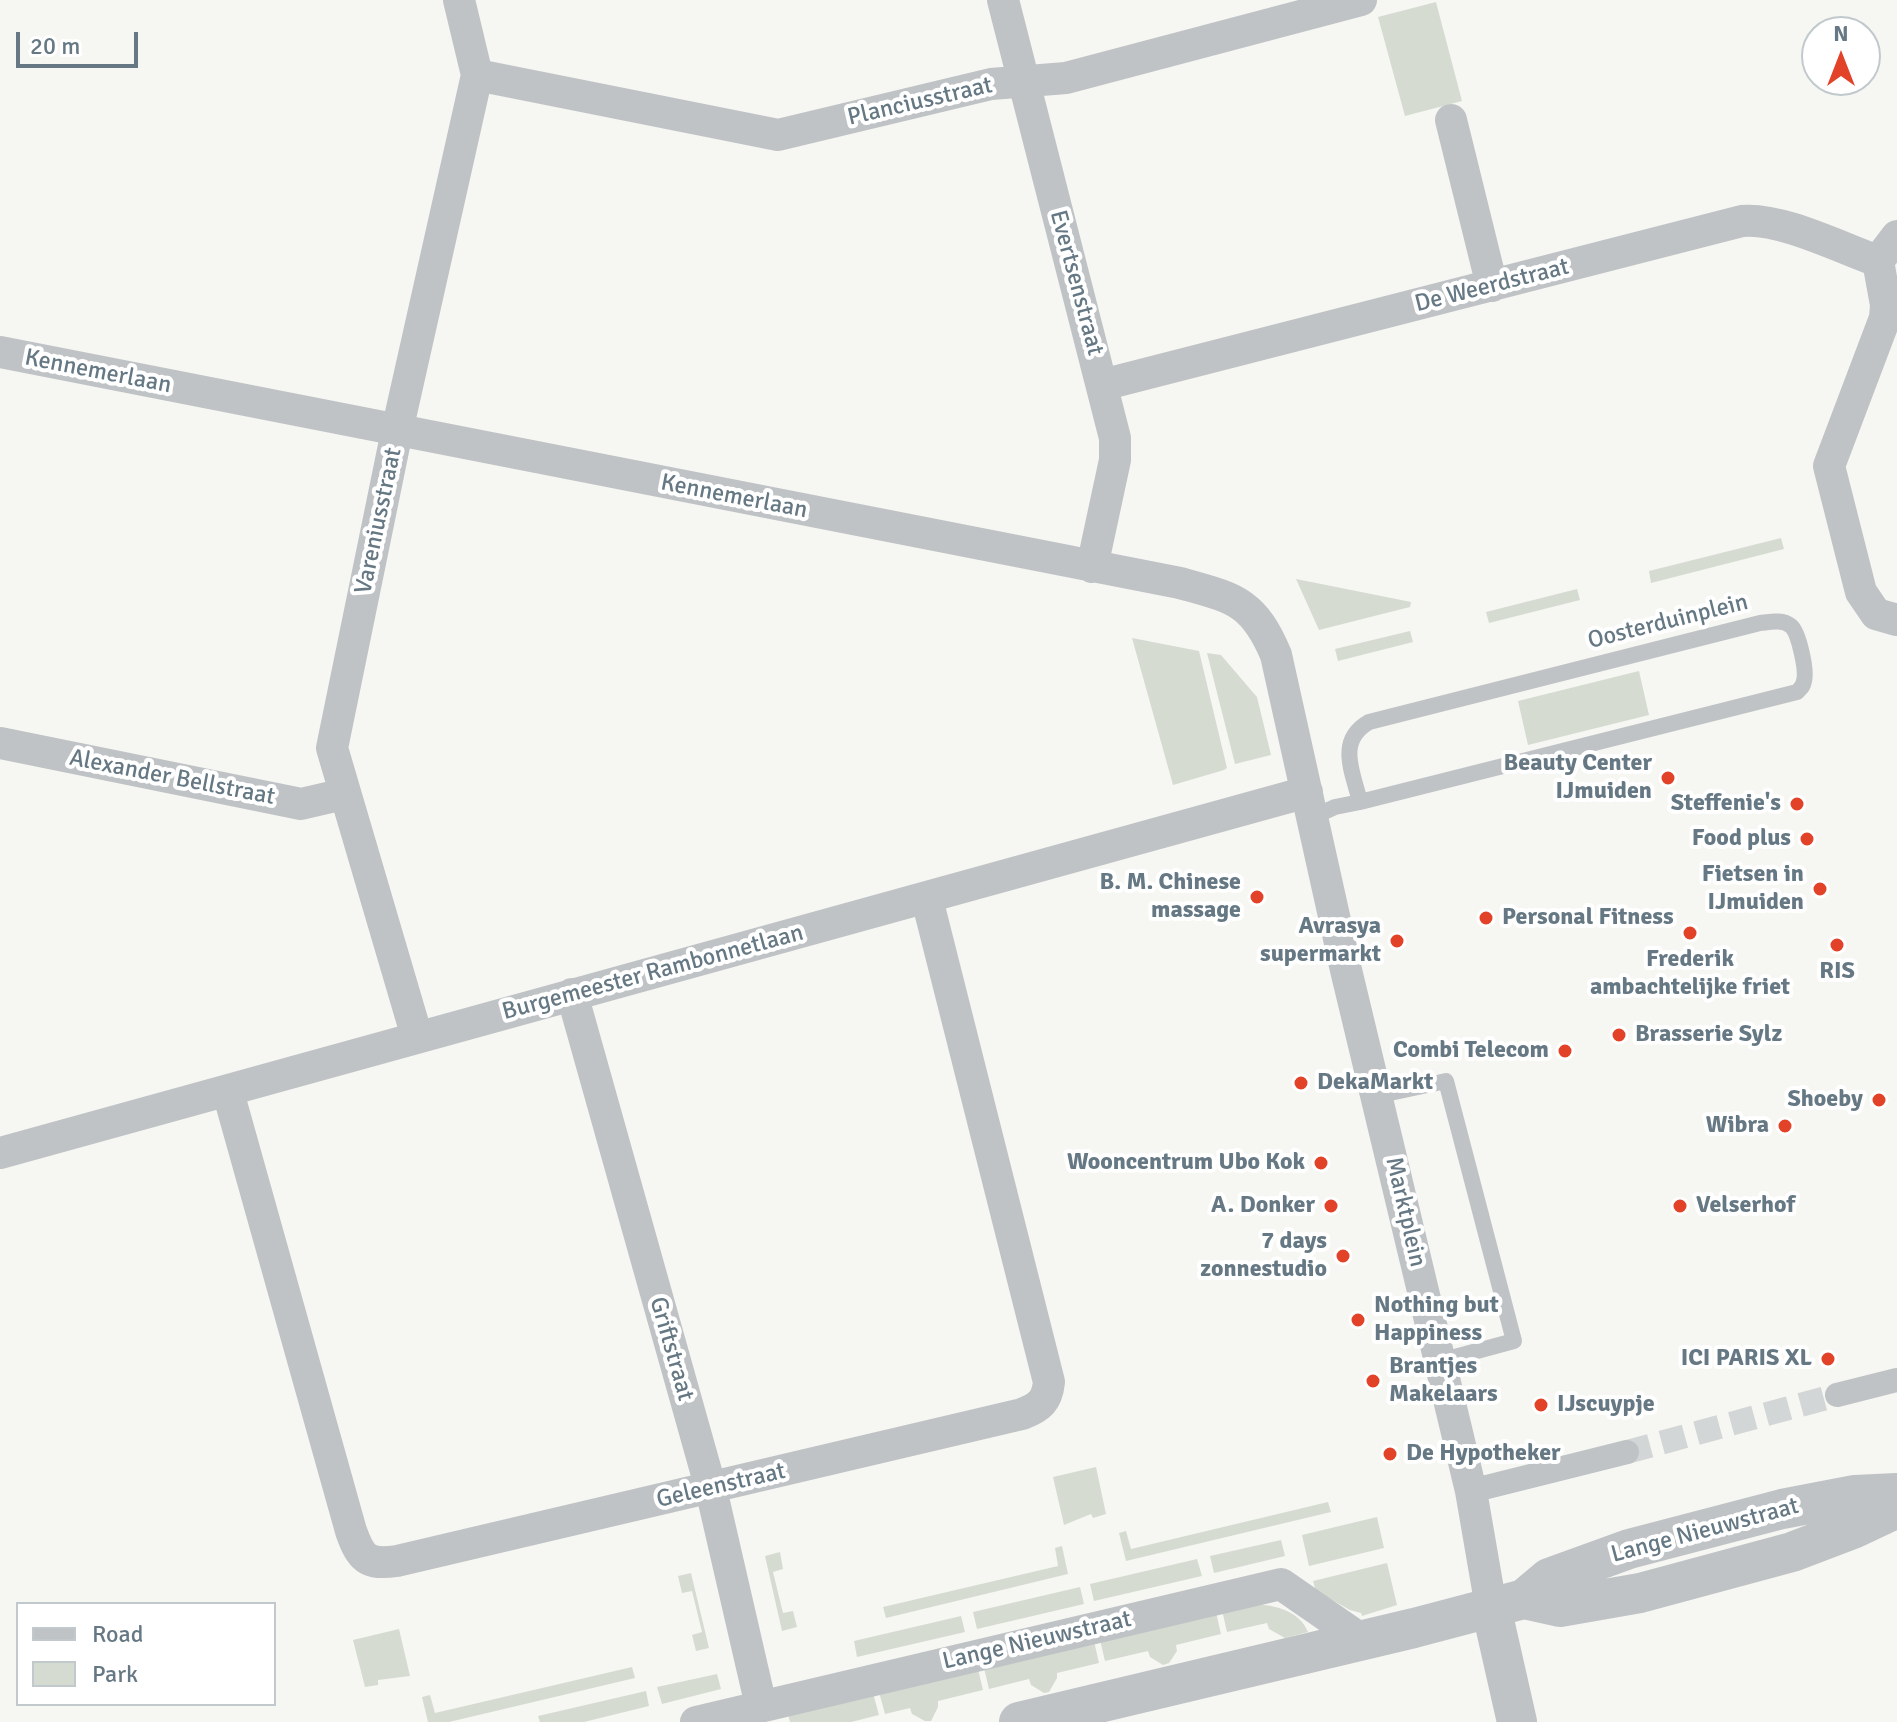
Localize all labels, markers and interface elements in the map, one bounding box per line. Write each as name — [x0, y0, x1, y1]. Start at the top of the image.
scale bar — [20, 16, 142, 66]
north arrow — [1801, 16, 1881, 96]
text: N — [1833, 20, 1849, 47]
text: 20 m — [30, 31, 80, 61]
street label: Planciusstraat — [845, 71, 995, 133]
street label: Evertsenstraat — [1043, 207, 1109, 359]
street label: De Weerdstraat — [1412, 253, 1572, 319]
street label: Kennemerlaan — [22, 344, 174, 400]
street label: Vareniusstraat — [349, 445, 409, 597]
street label: Kennemerlaan — [658, 469, 810, 525]
street label: Oosterduinplein — [1585, 588, 1751, 656]
street label: Alexander Bellstraat — [67, 744, 277, 812]
place label: Beauty Center IJmuiden — [1504, 750, 1652, 806]
marker: Beauty Center IJmuiden — [1659, 769, 1677, 787]
place label: Steffenie's — [1671, 790, 1781, 818]
marker: Steffenie's — [1788, 795, 1806, 813]
place label: Food plus — [1692, 825, 1791, 853]
marker: Food plus — [1798, 830, 1816, 848]
place label: Fietsen in IJmuiden — [1702, 861, 1804, 917]
place label: B. M. Chinese massage — [1100, 869, 1241, 925]
marker: Fietsen in IJmuiden — [1811, 880, 1829, 898]
marker: B. M. Chinese massage — [1248, 888, 1266, 906]
place label: Personal Fitness — [1502, 904, 1674, 932]
marker: Personal Fitness — [1477, 909, 1495, 927]
place label: Avrasya supermarkt — [1260, 913, 1381, 969]
street label: Burgemeester Rambonnetlaan — [499, 919, 807, 1027]
marker: Frederik ambachtelijke friet — [1681, 924, 1699, 942]
marker: Avrasya supermarkt — [1388, 932, 1406, 950]
marker: RIS — [1828, 936, 1846, 954]
place label: Frederik ambachtelijke friet — [1590, 946, 1790, 1002]
place label: RIS — [1819, 958, 1855, 986]
place label: Brasserie Sylz — [1635, 1021, 1782, 1049]
marker: Brasserie Sylz — [1610, 1026, 1628, 1044]
place label: Combi Telecom — [1393, 1037, 1549, 1065]
marker: Combi Telecom — [1556, 1042, 1574, 1060]
place label: DekaMarkt — [1317, 1069, 1433, 1097]
marker: DekaMarkt — [1292, 1074, 1310, 1092]
place label: Shoeby — [1787, 1086, 1863, 1114]
marker: Shoeby — [1870, 1091, 1888, 1109]
place label: Wibra — [1706, 1112, 1769, 1140]
marker: Wibra — [1776, 1117, 1794, 1135]
place label: Wooncentrum Ubo Kok — [1067, 1149, 1305, 1177]
marker: Wooncentrum Ubo Kok — [1312, 1154, 1330, 1172]
street label: Marktplein — [1378, 1154, 1432, 1270]
place label: A. Donker — [1211, 1192, 1315, 1220]
place label: Velserhof — [1696, 1192, 1795, 1220]
marker: A. Donker — [1322, 1197, 1340, 1215]
marker: Velserhof — [1671, 1197, 1689, 1215]
place label: 7 days zonnestudio — [1200, 1228, 1327, 1284]
marker: 7 days zonnestudio — [1334, 1247, 1352, 1265]
place label: Nothing but Happiness — [1374, 1292, 1499, 1348]
street label: Griftstraat — [642, 1294, 700, 1404]
marker: Nothing but Happiness — [1349, 1311, 1367, 1329]
place label: ICI PARIS XL — [1681, 1345, 1812, 1373]
marker: ICI PARIS XL — [1819, 1350, 1837, 1368]
place label: Brantjes Makelaars — [1389, 1353, 1498, 1409]
marker: Brantjes Makelaars — [1364, 1372, 1382, 1390]
place label: IJscuypje — [1557, 1391, 1655, 1419]
marker: IJscuypje — [1532, 1396, 1550, 1414]
place label: De Hypotheker — [1406, 1440, 1561, 1468]
marker: De Hypotheker — [1381, 1445, 1399, 1463]
street label: Geleenstraat — [654, 1457, 788, 1515]
street label: Lange Nieuwstraat — [1608, 1492, 1802, 1570]
legend — [16, 1602, 276, 1706]
street label: Lange Nieuwstraat — [940, 1605, 1134, 1677]
text: Road — [92, 1619, 143, 1649]
text: Park — [92, 1659, 138, 1689]

